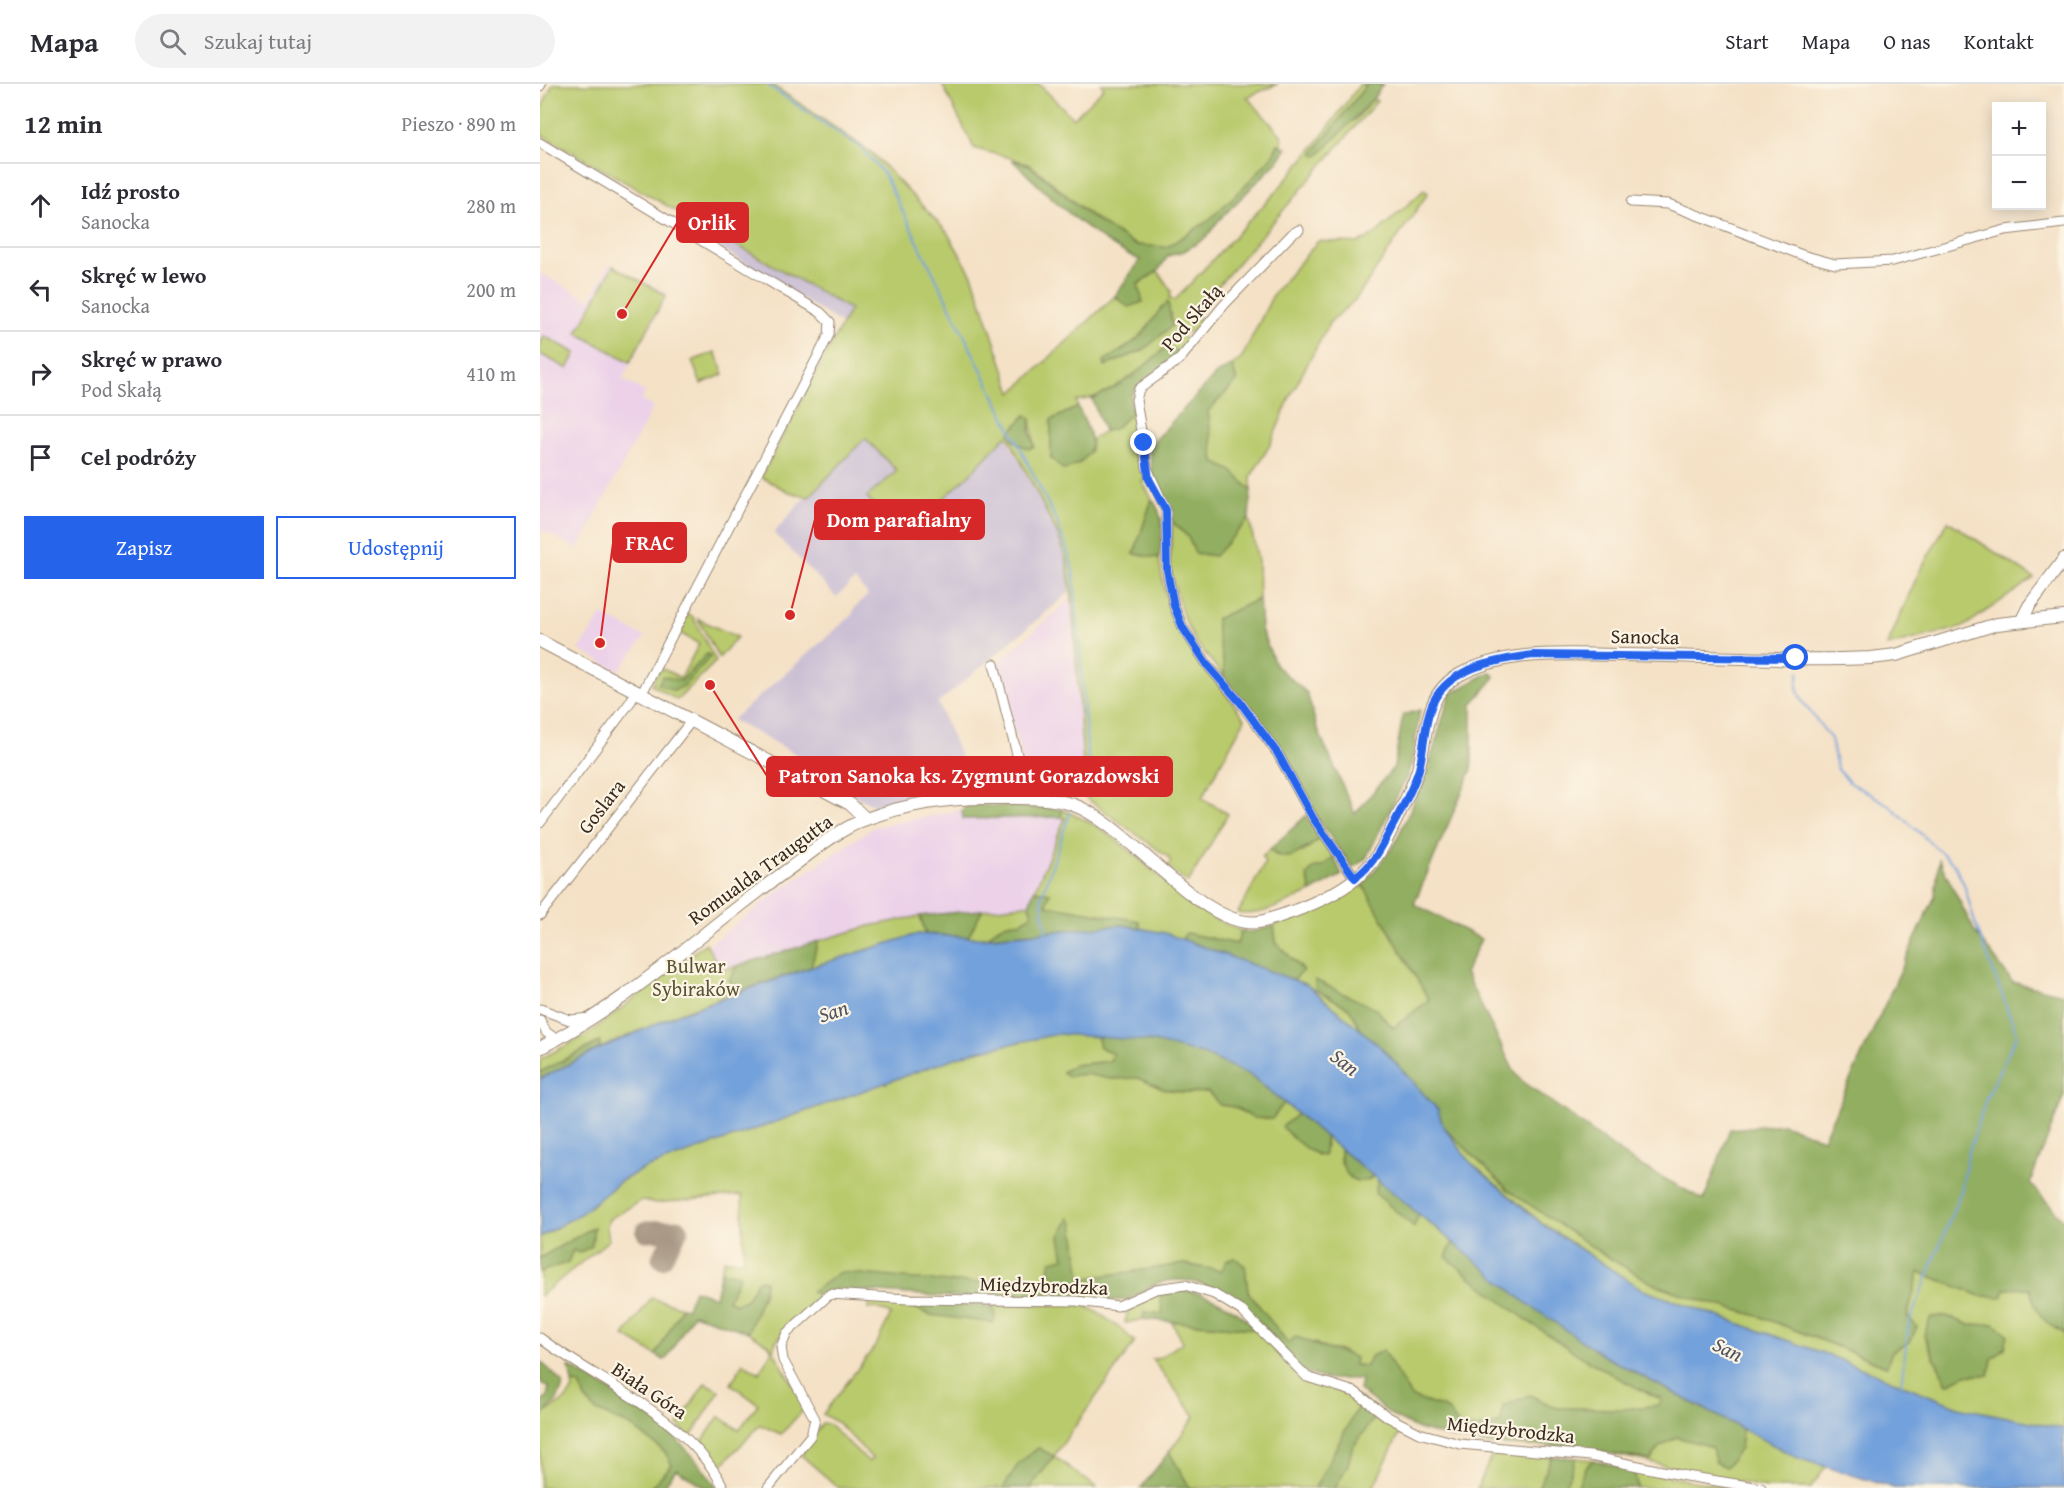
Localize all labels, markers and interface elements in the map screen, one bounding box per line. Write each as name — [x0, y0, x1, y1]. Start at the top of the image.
search box — [135, 14, 555, 68]
text: Mapa — [30, 21, 99, 62]
icon: search — [156, 25, 189, 58]
text: Szukaj tutaj — [204, 25, 312, 57]
text: Start — [1725, 26, 1769, 57]
text: Mapa — [1802, 26, 1850, 57]
text: O nas — [1883, 26, 1931, 57]
text: Kontakt — [1964, 26, 2034, 57]
map controls — [1992, 102, 2046, 210]
button: + — [1992, 102, 2046, 156]
text: 12 min — [24, 104, 102, 143]
text: Pieszo · 890 m — [402, 109, 516, 138]
button: − — [1992, 156, 2046, 210]
text: Idź prosto — [81, 175, 180, 207]
icon: ahead — [24, 189, 57, 222]
text: 280 m — [466, 191, 516, 220]
callout: Orlik — [677, 203, 748, 242]
text: Sanocka — [81, 207, 150, 236]
text: Orlik — [688, 207, 737, 238]
text: Skręć w lewo — [81, 259, 207, 291]
icon: left — [24, 273, 57, 306]
text: 200 m — [466, 275, 516, 304]
street label: Pod Skałą — [1154, 277, 1229, 357]
text: Sanocka — [81, 291, 150, 320]
text: Skręć w prawo — [81, 343, 222, 375]
icon: right — [24, 357, 57, 390]
text: 410 m — [466, 359, 516, 388]
text: Pod Skałą — [81, 375, 162, 404]
route end — [1130, 429, 1156, 455]
icon: arrive — [24, 441, 57, 474]
text: Cel podróży — [81, 441, 196, 473]
callout: Dom parafialny — [815, 500, 984, 539]
text: Dom parafialny — [827, 504, 972, 535]
button: Zapisz — [24, 516, 264, 579]
button: Udostępnij — [276, 516, 516, 579]
callout: FRAC — [613, 523, 686, 562]
text: FRAC — [626, 527, 675, 558]
street label: Sanocka — [1610, 621, 1680, 651]
route start — [1782, 644, 1808, 670]
callout: Patron Sanoka ks. Zygmunt Gorazdowski — [767, 757, 1172, 796]
text: Patron Sanoka ks. Zygmunt Gorazdowski — [779, 760, 1160, 791]
street label: Goslara — [570, 772, 632, 840]
street label: Romualda Traugutta — [682, 806, 839, 931]
park label: Bulwar Sybiraków — [652, 951, 741, 1003]
water label: San — [814, 992, 852, 1030]
water label: San — [1324, 1041, 1367, 1084]
street label: Międzybrodzka — [979, 1268, 1109, 1302]
water label: San — [1708, 1328, 1749, 1370]
street label: Biała Góra — [606, 1354, 694, 1426]
street label: Międzybrodzka — [1446, 1408, 1577, 1450]

